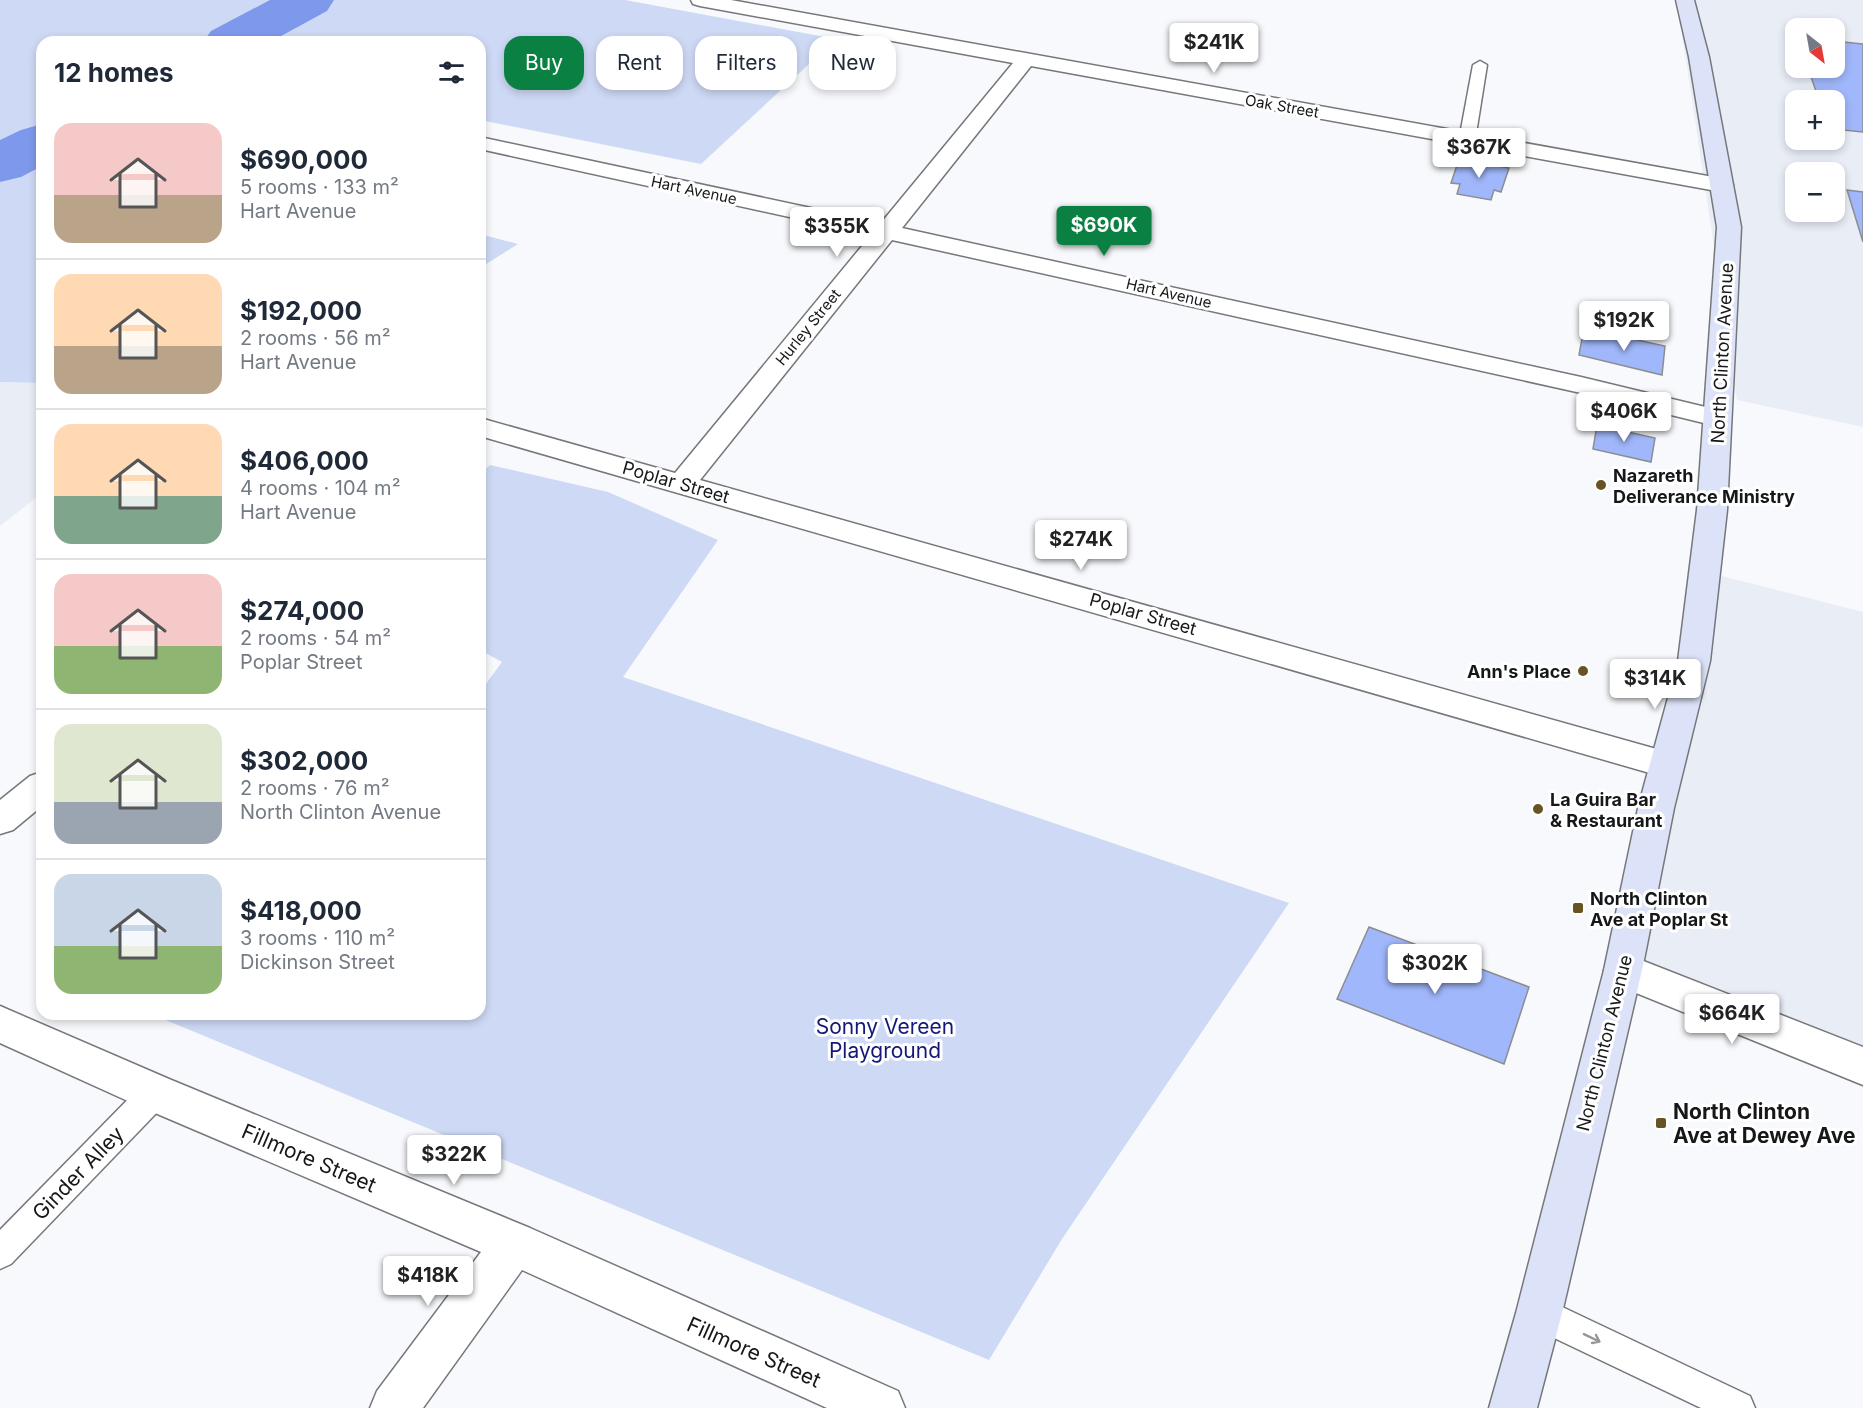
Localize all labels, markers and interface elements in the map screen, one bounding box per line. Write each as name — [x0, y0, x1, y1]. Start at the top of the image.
north arrow — [1785, 18, 1845, 78]
map controls — [1785, 18, 1845, 222]
pin: $241K — [1172, 23, 1256, 74]
text: $241K — [1183, 30, 1245, 54]
chip: Buy — [504, 36, 584, 90]
chip: Rent — [596, 36, 683, 90]
chip: Filters — [695, 36, 797, 90]
chip: New — [809, 36, 896, 90]
icon: filters — [435, 56, 468, 89]
text: 12 homes — [54, 57, 174, 88]
street label: Oak Street — [1244, 90, 1321, 122]
button: + — [1785, 90, 1845, 150]
pin: $367K — [1437, 128, 1521, 179]
text: $367K — [1446, 135, 1512, 159]
text: $690,000 — [240, 144, 368, 175]
icon: home — [102, 147, 174, 219]
button: − — [1785, 162, 1845, 222]
street label: Hart Avenue — [649, 172, 739, 208]
text: 5 rooms · 133 m² — [240, 175, 399, 199]
text: Hart Avenue — [240, 199, 356, 223]
pin: $690K — [1062, 206, 1146, 257]
pin: $355K — [795, 207, 879, 258]
text: $690K — [1071, 213, 1137, 237]
text: $355K — [804, 214, 870, 238]
street label: North Clinton Avenue — [1707, 262, 1737, 444]
street label: Hart Avenue — [1124, 274, 1214, 312]
street label: Hurley Street — [771, 285, 845, 369]
text: $192,000 — [240, 295, 362, 326]
icon: home — [102, 298, 174, 370]
pin: $192K — [1582, 301, 1666, 352]
text: $192K — [1593, 308, 1655, 332]
text: 2 rooms · 56 m² — [240, 326, 391, 350]
text: Hart Avenue — [240, 350, 356, 374]
pin: $406K — [1582, 392, 1666, 443]
text: $406K — [1590, 399, 1658, 423]
text: $406,000 — [240, 445, 369, 476]
icon: home — [102, 448, 174, 520]
street label: Poplar Street — [620, 457, 732, 507]
place label: Nazareth Deliverance Ministry — [1613, 465, 1795, 507]
text: 4 rooms · 104 m² — [240, 476, 400, 500]
marker: Nazareth Deliverance Ministry — [1594, 478, 1608, 492]
text: Hart Avenue — [240, 500, 356, 524]
pin: $274K — [1039, 520, 1123, 571]
text: $274K — [1049, 527, 1113, 551]
street label: Poplar Street — [1087, 589, 1199, 639]
text: $274,000 — [240, 595, 364, 626]
icon: home — [102, 598, 174, 670]
text: 2 rooms · 54 m² — [240, 626, 391, 650]
text: Poplar Street — [240, 650, 363, 674]
pin: $314K — [1613, 659, 1697, 710]
place label: Ann's Place — [1467, 661, 1571, 682]
marker: Ann's Place — [1576, 664, 1590, 678]
text: $314K — [1624, 666, 1686, 690]
text: $302,000 — [240, 745, 368, 776]
icon: home — [102, 748, 174, 820]
text: 2 rooms · 76 m² — [240, 776, 389, 800]
place label: La Guira Bar & Restaurant — [1550, 789, 1663, 831]
text: North Clinton Avenue — [240, 800, 441, 824]
marker: La Guira Bar & Restaurant — [1531, 802, 1545, 816]
place label: North Clinton Ave at Poplar St — [1590, 888, 1729, 930]
text: $418,000 — [240, 895, 362, 926]
icon: home — [102, 898, 174, 970]
marker: North Clinton Ave at Poplar St — [1571, 901, 1585, 915]
text: 3 rooms · 110 m² — [240, 926, 395, 950]
pin: $302K — [1393, 944, 1477, 995]
text: Dickinson Street — [240, 950, 395, 974]
text: $302K — [1402, 951, 1468, 975]
street label: North Clinton Avenue — [1572, 953, 1636, 1133]
pin: $664K — [1690, 994, 1774, 1045]
text: $664K — [1699, 1001, 1765, 1025]
park label: Sonny Vereen Playground — [816, 1014, 954, 1063]
place label: North Clinton Ave at Dewey Ave — [1673, 1099, 1855, 1148]
marker: North Clinton Ave at Dewey Ave — [1654, 1116, 1668, 1130]
street label: Fillmore Street — [238, 1118, 380, 1198]
street label: Ginder Alley — [27, 1121, 129, 1225]
pin: $322K — [412, 1135, 496, 1186]
text: $322K — [421, 1142, 487, 1166]
pin: $418K — [386, 1256, 470, 1307]
text: $418K — [397, 1263, 459, 1287]
street label: Fillmore Street — [683, 1311, 825, 1393]
one-way arrow — [1582, 1333, 1600, 1345]

